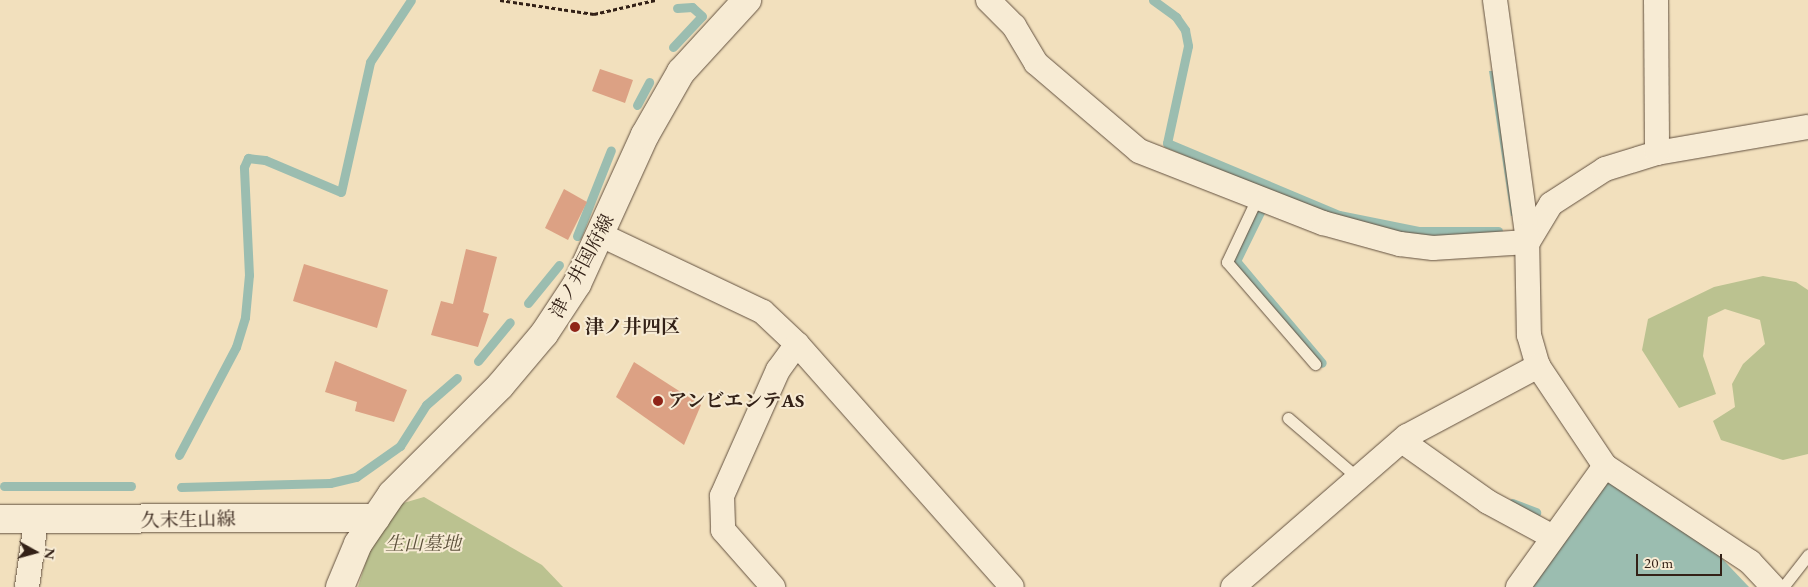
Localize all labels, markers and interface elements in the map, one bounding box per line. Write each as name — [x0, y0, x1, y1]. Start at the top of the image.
street label: 津ノ井国府線 — [545, 210, 619, 322]
place label: 津ノ井四区 — [585, 316, 680, 338]
marker: 津ノ井四区 — [569, 321, 581, 333]
place label: アンビエンテAS — [668, 390, 805, 412]
marker: アンビエンテAS — [652, 395, 664, 407]
street label: 久末生山線 — [140, 508, 236, 532]
north arrow — [10, 527, 60, 577]
park label: 生山墓地 — [385, 533, 461, 555]
scale bar — [1638, 544, 1724, 576]
text: N — [40, 547, 60, 561]
text: 20 m — [1644, 553, 1673, 572]

